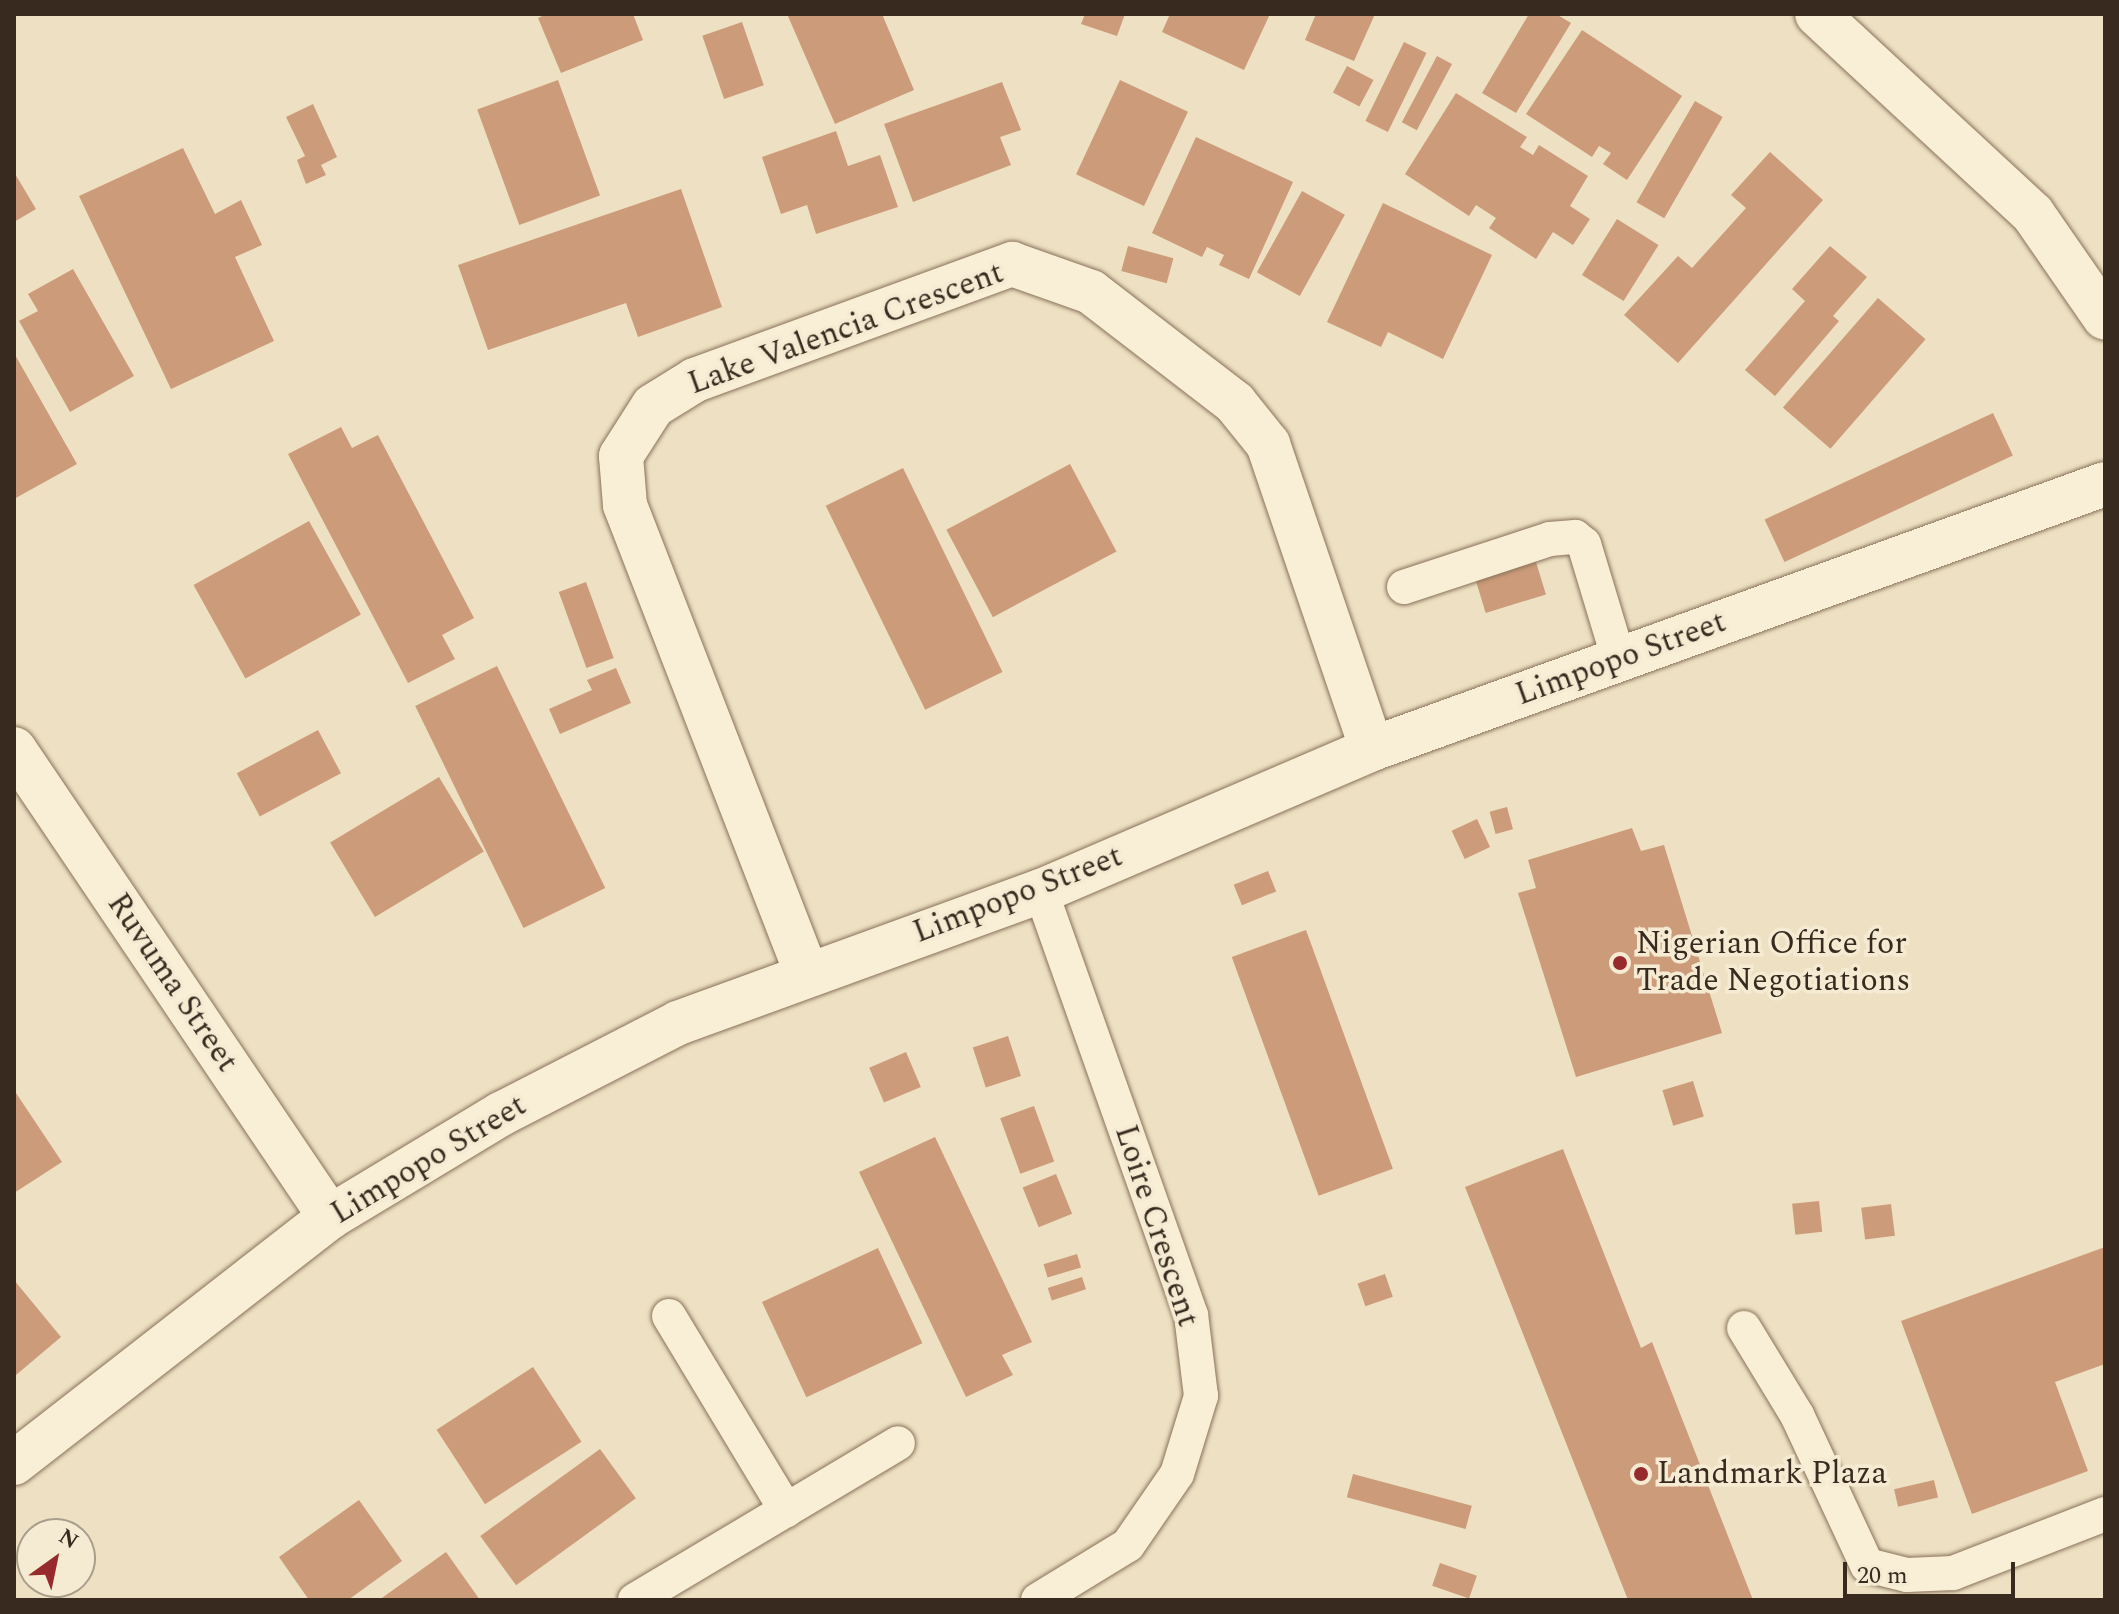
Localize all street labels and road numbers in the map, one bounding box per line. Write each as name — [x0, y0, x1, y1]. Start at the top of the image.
street label: Lake Valencia Crescent — [683, 254, 1009, 404]
street label: Limpopo Street — [1511, 603, 1731, 715]
street label: Limpopo Street — [908, 837, 1128, 953]
street label: Ruvuma Street — [98, 886, 246, 1080]
street label: Limpopo Street — [324, 1087, 534, 1233]
street label: Loire Crescent — [1105, 1120, 1207, 1332]

